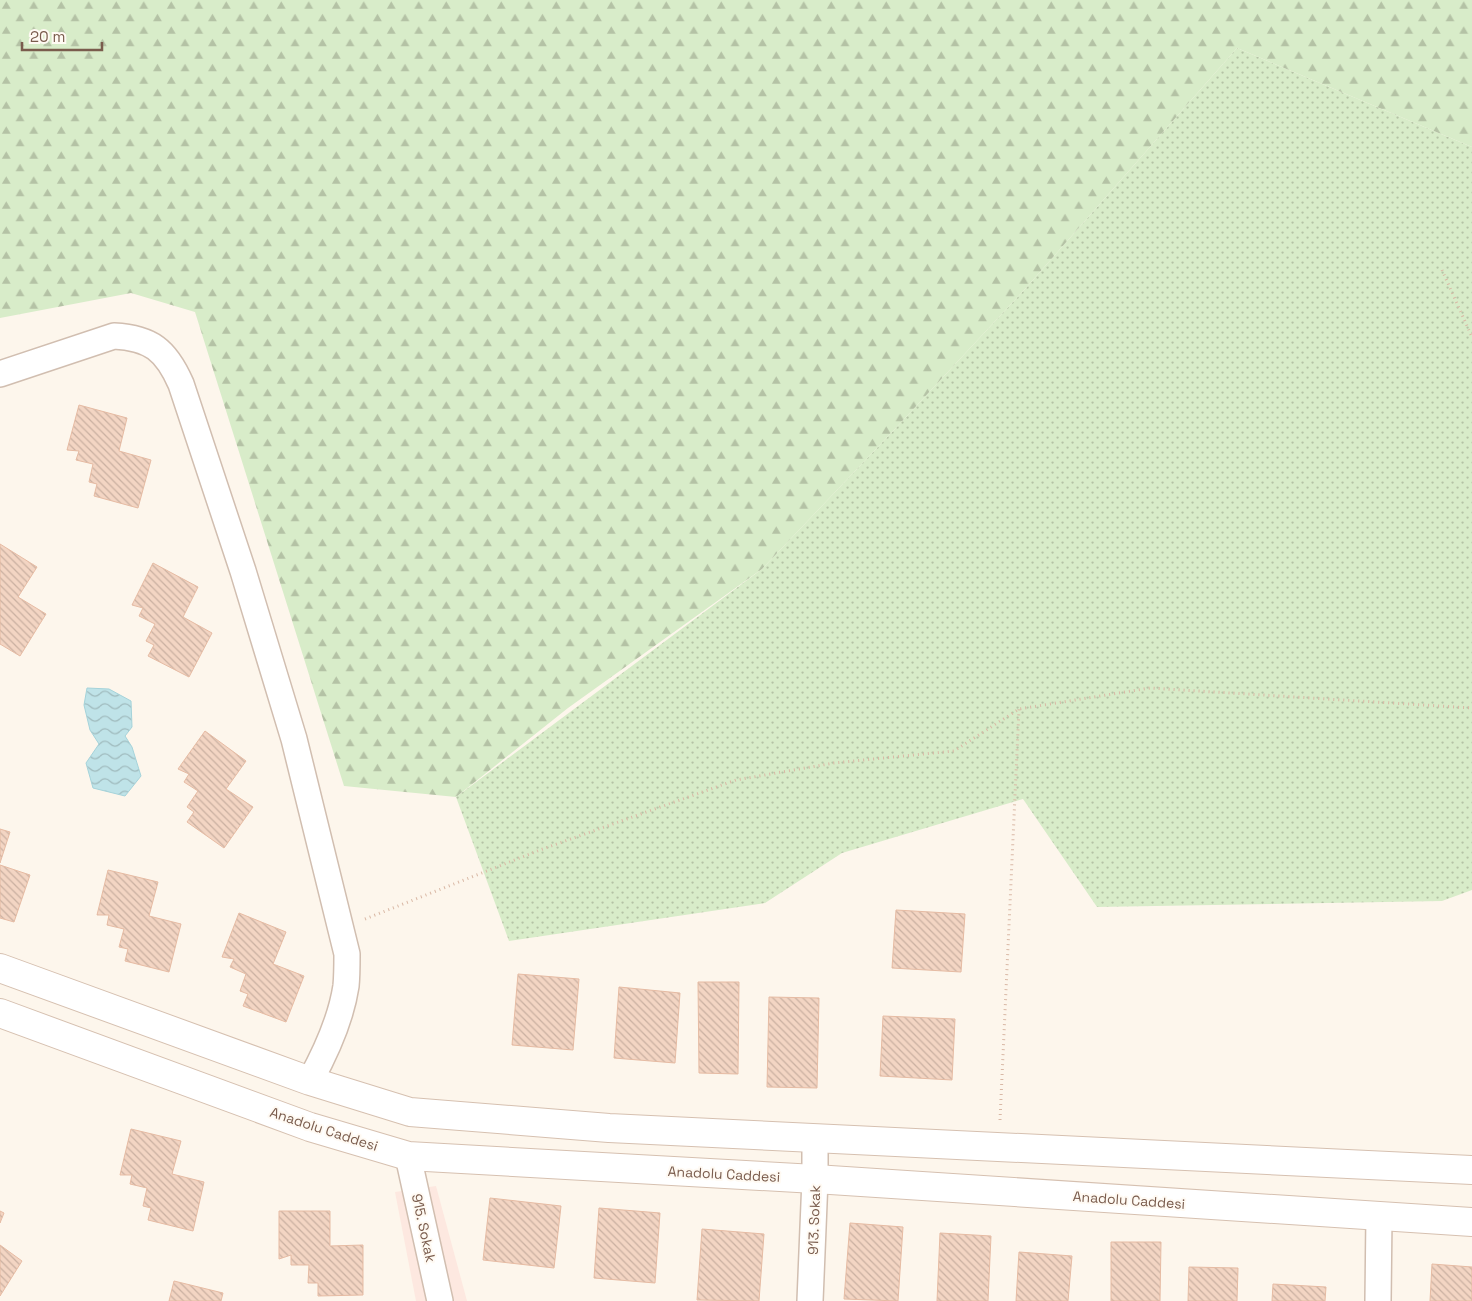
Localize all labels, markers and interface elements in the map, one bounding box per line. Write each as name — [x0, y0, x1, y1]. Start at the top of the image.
scale bar — [22, 20, 102, 52]
text: 20 m — [30, 27, 65, 46]
street label: Anadolu Caddesi — [268, 1103, 380, 1155]
street label: Anadolu Caddesi — [667, 1162, 781, 1186]
street label: 913. Sokak — [804, 1184, 824, 1255]
street label: Anadolu Caddesi — [1072, 1187, 1186, 1213]
street label: 915. Sokak — [408, 1192, 440, 1264]

